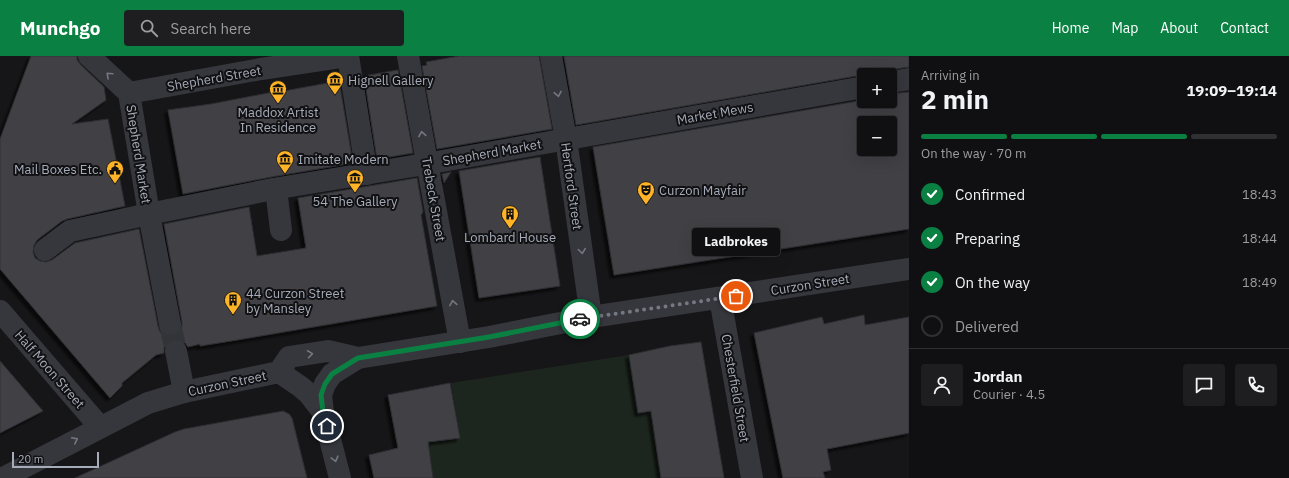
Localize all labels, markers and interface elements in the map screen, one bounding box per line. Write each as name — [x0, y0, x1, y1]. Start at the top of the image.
search box — [124, 10, 404, 46]
text: Munchgo — [20, 16, 100, 40]
icon: search — [138, 17, 160, 39]
text: Search here — [170, 19, 251, 38]
text: Home — [1052, 19, 1089, 37]
text: Map — [1111, 19, 1138, 37]
text: About — [1160, 19, 1198, 37]
text: Contact — [1220, 19, 1269, 37]
street label: Shepherd Street — [166, 62, 262, 95]
text: Arriving in — [921, 67, 980, 84]
map controls — [857, 68, 897, 156]
button: + — [857, 68, 897, 108]
museum icon: Hignell Gallery — [325, 70, 345, 95]
one-way arrow — [106, 72, 114, 79]
place label: Hignell Gallery — [348, 72, 434, 89]
museum icon: Maddox Artist In Residence — [268, 79, 288, 104]
text: 19:09–19:14 — [1186, 81, 1277, 100]
text: 2 min — [921, 82, 989, 116]
one-way arrow — [553, 91, 562, 97]
street label: Market Mews — [675, 98, 755, 129]
street label: Shepherd Market — [122, 103, 155, 205]
place label: Maddox Artist In Residence — [237, 104, 319, 136]
button: − — [857, 116, 897, 156]
one-way arrow — [418, 131, 427, 137]
street label: Shepherd Market — [441, 135, 543, 170]
street label: Hertford Street — [557, 141, 586, 231]
text: On the way · 70 m — [921, 145, 1026, 162]
museum icon: Imitate Modern — [275, 149, 295, 174]
place label: Imitate Modern — [298, 151, 389, 168]
street label: Trebeck Street — [418, 156, 449, 243]
public building icon: Mail Boxes Etc. — [105, 159, 125, 184]
place label: Mail Boxes Etc. — [14, 161, 102, 178]
museum icon: 54 The Gallery — [345, 168, 365, 193]
theatre icon: Curzon Mayfair — [636, 180, 656, 205]
place label: Curzon Mayfair — [659, 182, 746, 199]
icon: check — [921, 183, 943, 205]
text: Confirmed — [955, 185, 1025, 204]
text: 18:43 — [1242, 186, 1277, 203]
place label: 54 The Gallery — [312, 193, 398, 210]
building icon: Lombard House — [500, 204, 520, 229]
icon: check — [921, 227, 943, 249]
callout: Ladbrokes — [692, 228, 780, 256]
place label: Lombard House — [464, 229, 556, 246]
text: Preparing — [955, 229, 1020, 248]
text: 18:44 — [1242, 230, 1277, 247]
text: Ladbrokes — [704, 233, 768, 250]
one-way arrow — [577, 248, 586, 254]
street label: Curzon Street — [769, 270, 851, 299]
icon: check — [921, 271, 943, 293]
text: On the way — [955, 273, 1030, 292]
text: 18:49 — [1242, 274, 1277, 291]
pin — [719, 279, 753, 313]
place label: 44 Curzon Street by Mansley — [246, 285, 344, 317]
icon: bag — [725, 285, 747, 307]
building icon: 44 Curzon Street by Mansley — [223, 290, 243, 315]
courier — [560, 299, 600, 339]
one-way arrow — [449, 300, 457, 307]
icon: car — [569, 308, 591, 330]
text: Delivered — [955, 317, 1019, 336]
street label: Half Moon Street — [11, 327, 88, 412]
street label: Chesterfield Street — [718, 333, 753, 444]
one-way arrow — [307, 350, 313, 359]
button: person — [921, 364, 963, 406]
button: chat — [1183, 364, 1225, 406]
button: phone — [1235, 364, 1277, 406]
street label: Curzon Street — [186, 367, 268, 400]
text: Jordan — [973, 367, 1022, 386]
text: Courier · 4.5 — [973, 386, 1045, 403]
pin — [310, 409, 344, 443]
icon: home — [316, 415, 338, 437]
one-way arrow — [71, 437, 78, 445]
scale bar — [12, 450, 99, 469]
text: 20 m — [18, 452, 43, 466]
one-way arrow — [331, 456, 339, 462]

